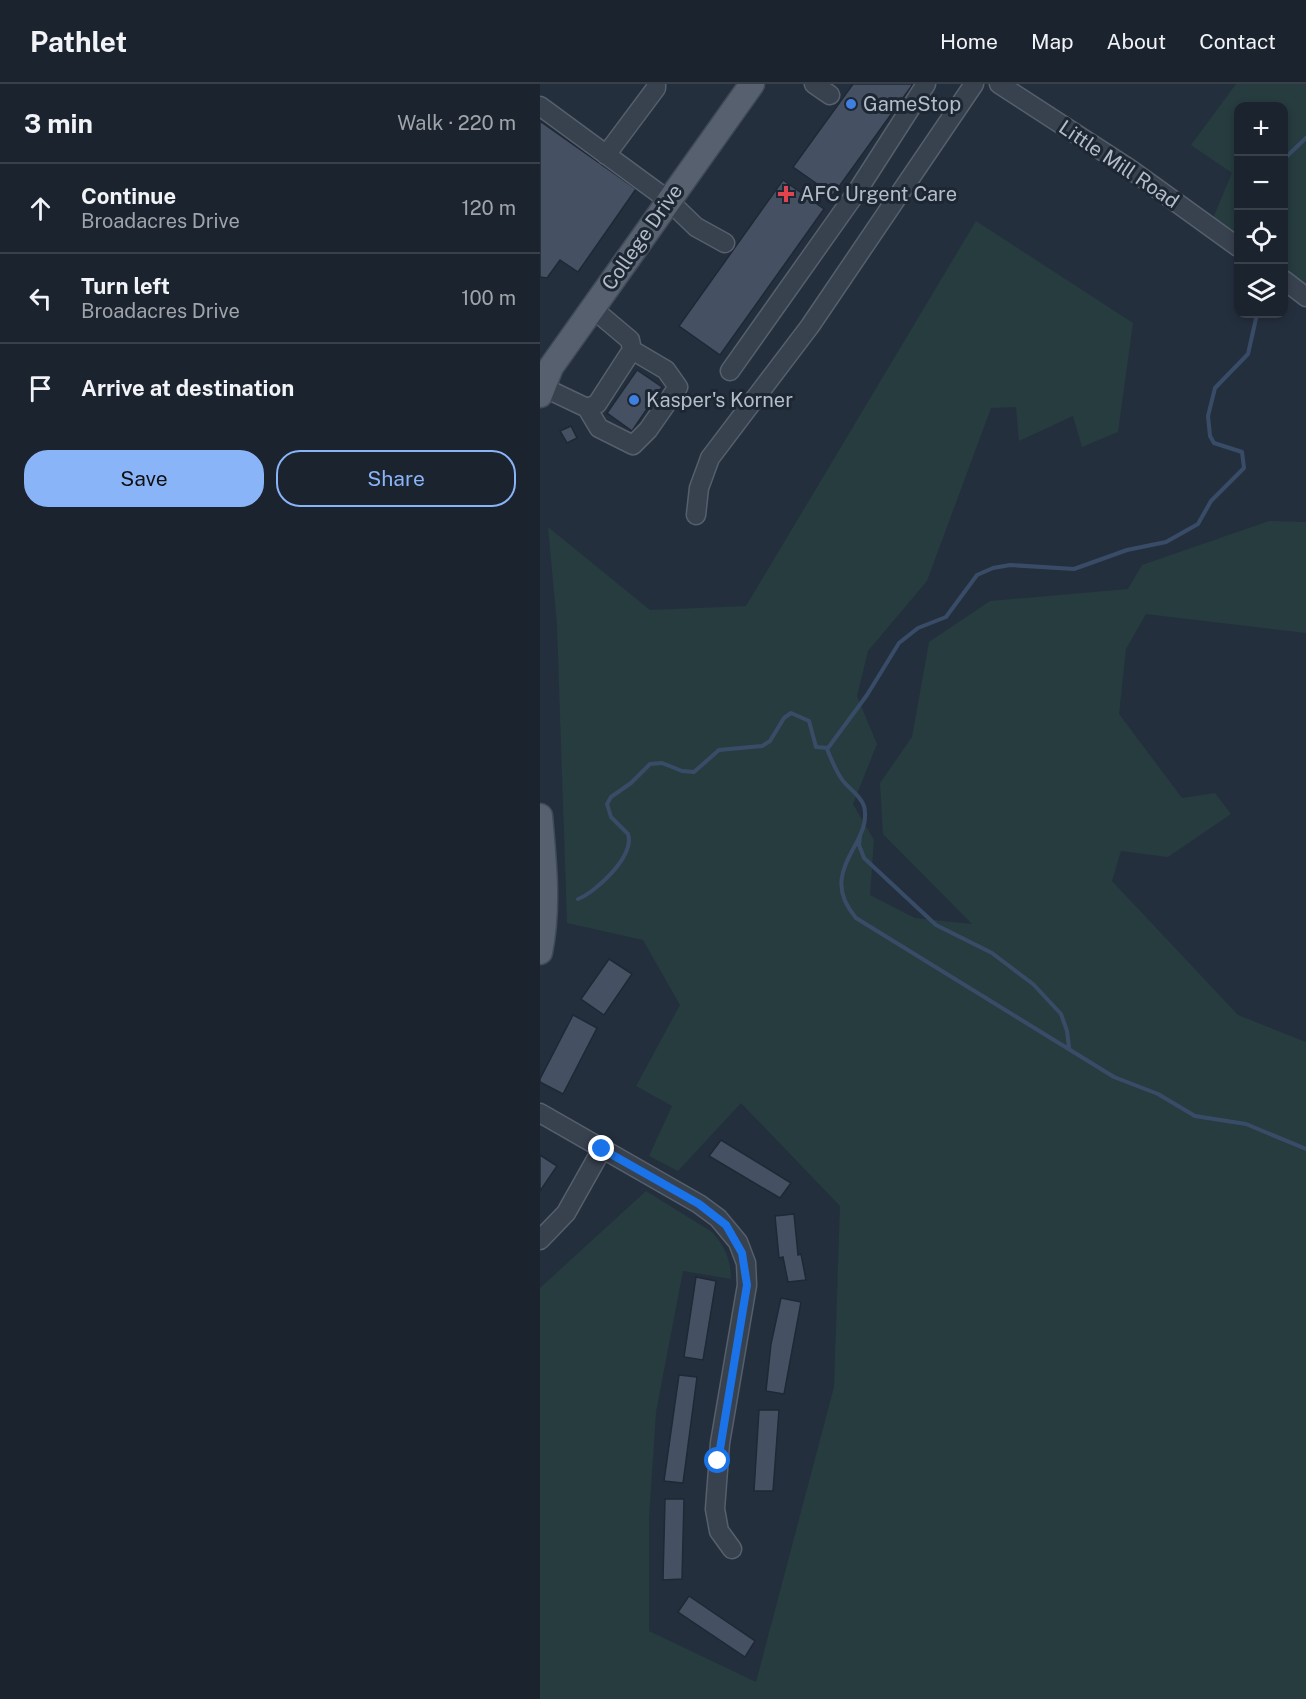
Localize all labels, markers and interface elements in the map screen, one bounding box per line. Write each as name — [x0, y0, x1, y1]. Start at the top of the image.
text: Pathlet — [30, 25, 127, 58]
text: Home — [940, 29, 998, 54]
text: Map — [1031, 29, 1074, 54]
text: About — [1107, 29, 1166, 54]
text: Contact — [1199, 29, 1276, 54]
place label: GameStop — [863, 92, 961, 116]
marker: GameStop — [844, 97, 858, 111]
map controls — [1234, 102, 1288, 318]
button: + — [1234, 102, 1288, 156]
text: 3 min — [24, 108, 93, 139]
text: Walk · 220 m — [397, 111, 516, 135]
street label: Little Mill Road — [1054, 115, 1184, 213]
button: − — [1234, 156, 1288, 210]
street label: College Drive — [597, 179, 687, 295]
place label: AFC Urgent Care — [800, 182, 957, 206]
text: Continue — [81, 183, 176, 209]
marker: AFC Urgent Care — [777, 185, 795, 203]
icon: ahead — [24, 192, 57, 225]
text: 120 m — [462, 196, 516, 220]
text: Broadacres Drive — [81, 209, 240, 233]
button: locate — [1234, 210, 1288, 264]
button: layers — [1234, 264, 1288, 318]
text: Turn left — [81, 273, 170, 299]
icon: left — [24, 282, 57, 315]
text: 100 m — [461, 286, 516, 310]
text: Broadacres Drive — [81, 299, 240, 323]
icon: arrive — [24, 372, 57, 405]
text: Arrive at destination — [81, 375, 294, 401]
place label: Kasper's Korner — [646, 388, 793, 412]
marker: Kasper's Korner — [627, 393, 641, 407]
button: Save — [24, 450, 264, 507]
button: Share — [276, 450, 516, 507]
route end — [588, 1135, 614, 1161]
route start — [704, 1447, 730, 1473]

